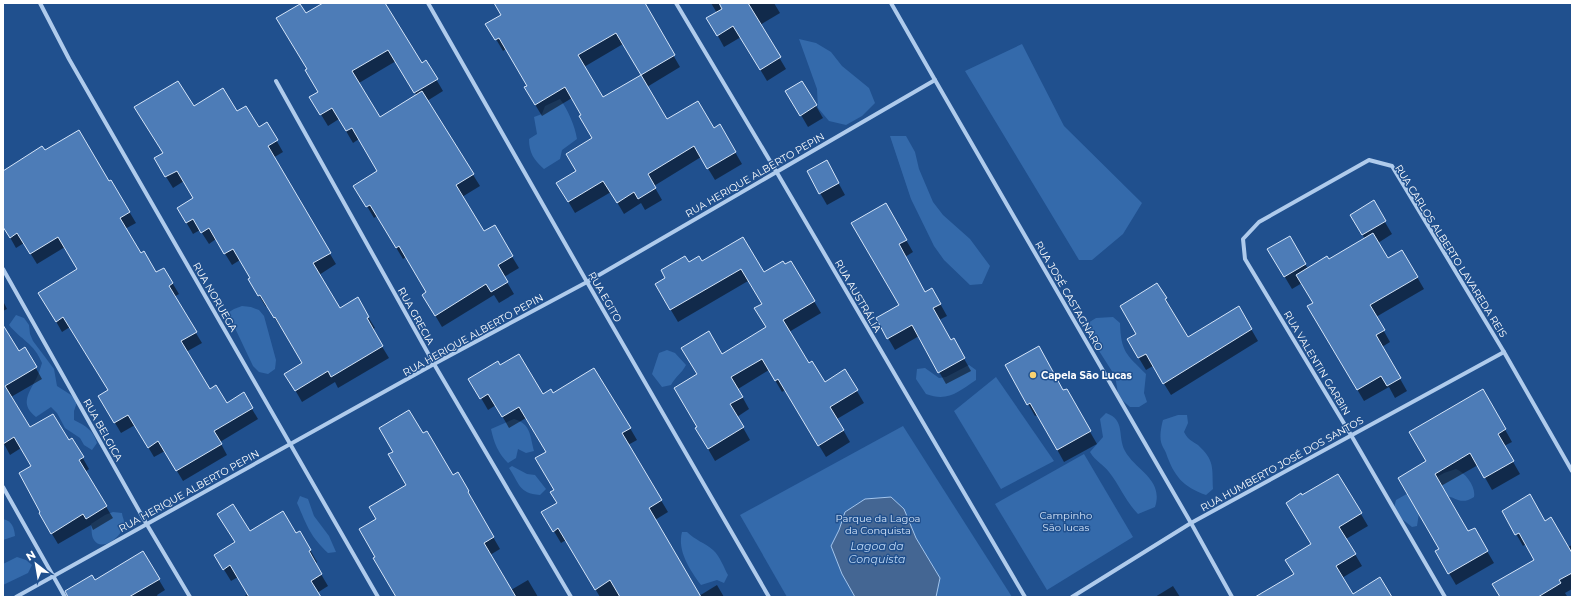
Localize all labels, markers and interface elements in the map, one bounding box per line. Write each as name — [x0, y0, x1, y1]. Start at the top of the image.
street label: RUA HERIQUE ALBERTO PEPIN — [683, 130, 827, 220]
street label: RUA CARLOS ALBERTO LAVAREDA REIS — [1392, 162, 1510, 340]
street label: RUA JOSÉ CASTAGNARO — [1032, 239, 1106, 353]
street label: RUA AUSTRÁLIA — [832, 257, 885, 335]
street label: RUA NORUEGA — [190, 260, 241, 335]
street label: RUA EGITO — [585, 269, 625, 325]
street label: RUA GRECIA — [395, 285, 438, 348]
street label: RUA HERIQUE ALBERTO PEPIN — [401, 291, 545, 379]
street label: RUA VALENTIN GARBIN — [1281, 308, 1353, 418]
place label: Capela São Lucas — [1041, 369, 1133, 382]
marker: Capela São Lucas — [1028, 370, 1038, 380]
street label: RUA BELGICA — [80, 396, 126, 464]
street label: RUA HUMBERTO JOSÉ DOS SANTOS — [1198, 414, 1366, 514]
street label: RUA HERIQUE ALBERTO PEPIN — [117, 447, 261, 535]
park label: Campinho São lucas — [1040, 509, 1092, 534]
park label: Parque da Lagoa da Conquista — [835, 512, 921, 537]
water label: Lagoa da Conquista — [849, 539, 905, 566]
north arrow — [16, 544, 56, 584]
text: N — [23, 547, 38, 564]

